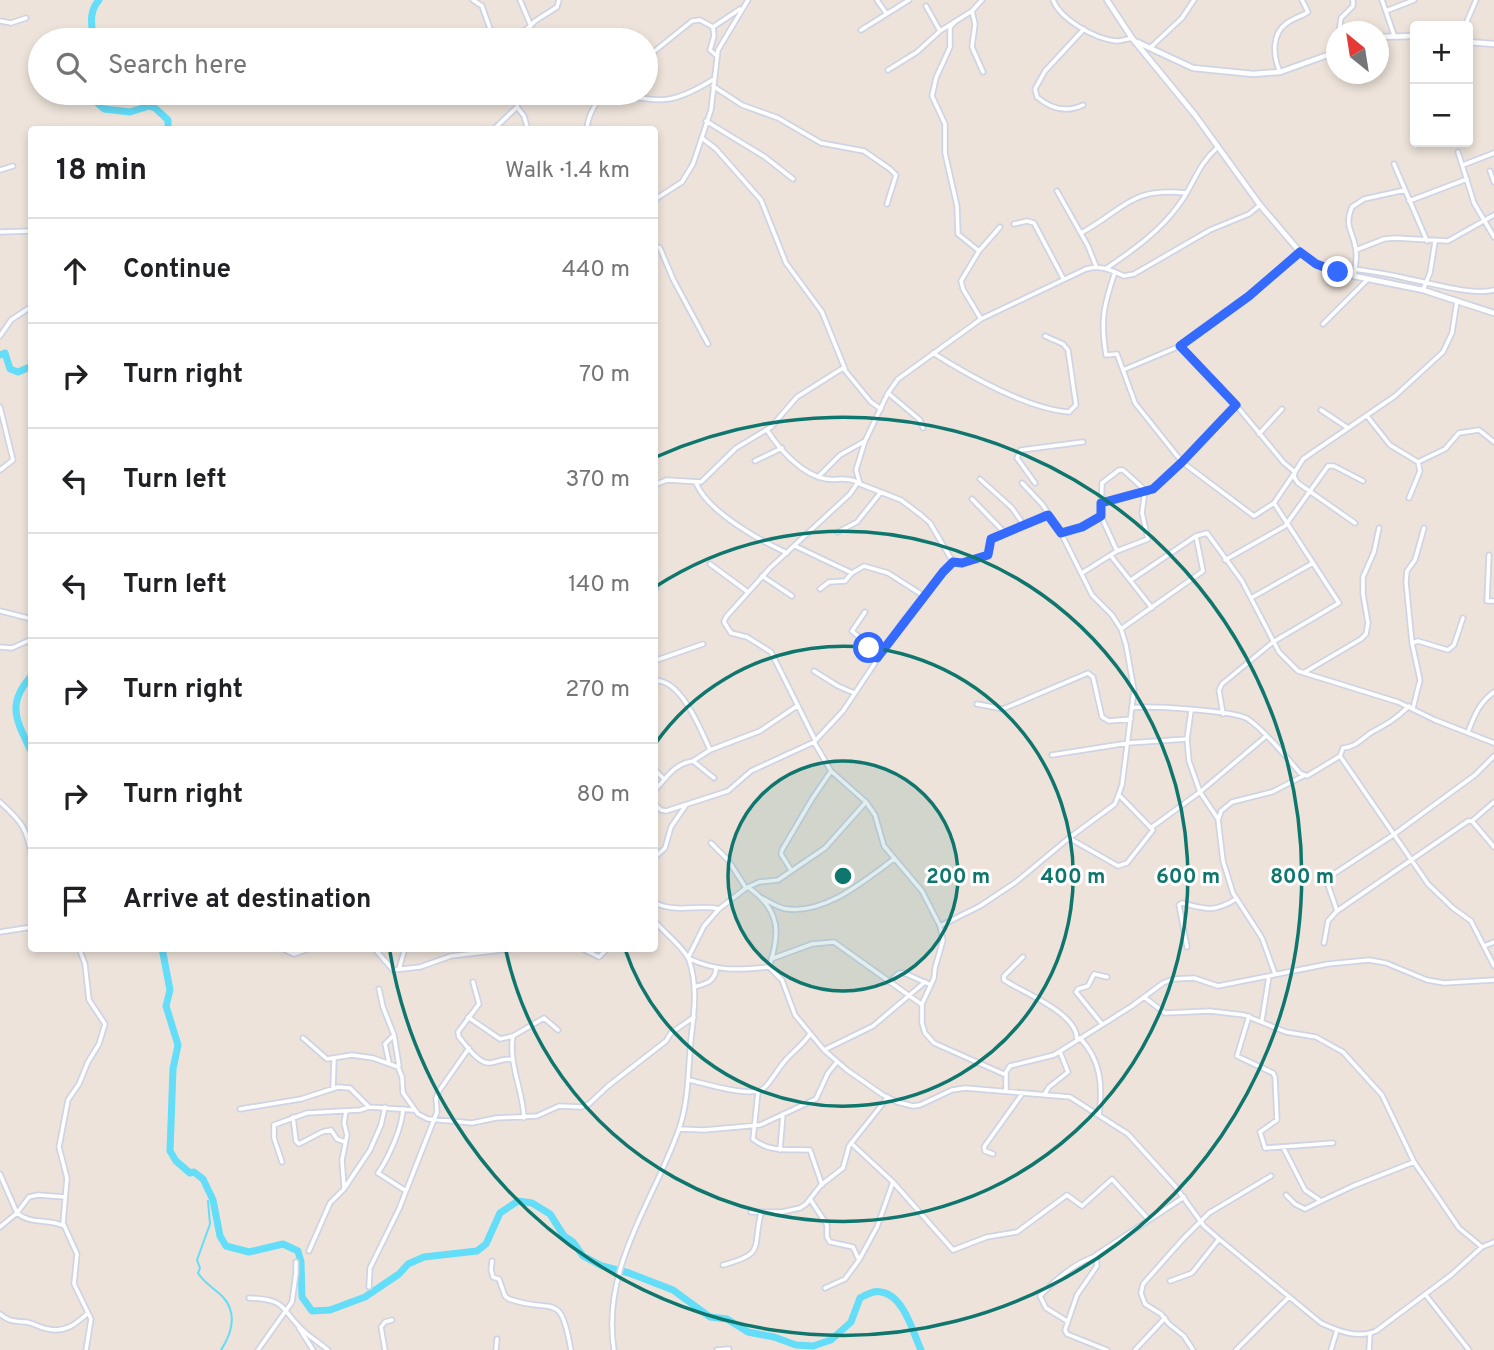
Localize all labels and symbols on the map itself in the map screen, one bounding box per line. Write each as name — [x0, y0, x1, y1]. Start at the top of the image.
north arrow — [1326, 21, 1389, 84]
route end — [1322, 256, 1353, 287]
route start — [853, 632, 884, 663]
centre of rings — [831, 864, 855, 888]
text: 200 m — [926, 864, 990, 891]
text: 400 m — [1041, 864, 1105, 891]
text: 600 m — [1156, 864, 1220, 891]
text: 800 m — [1270, 864, 1334, 891]

